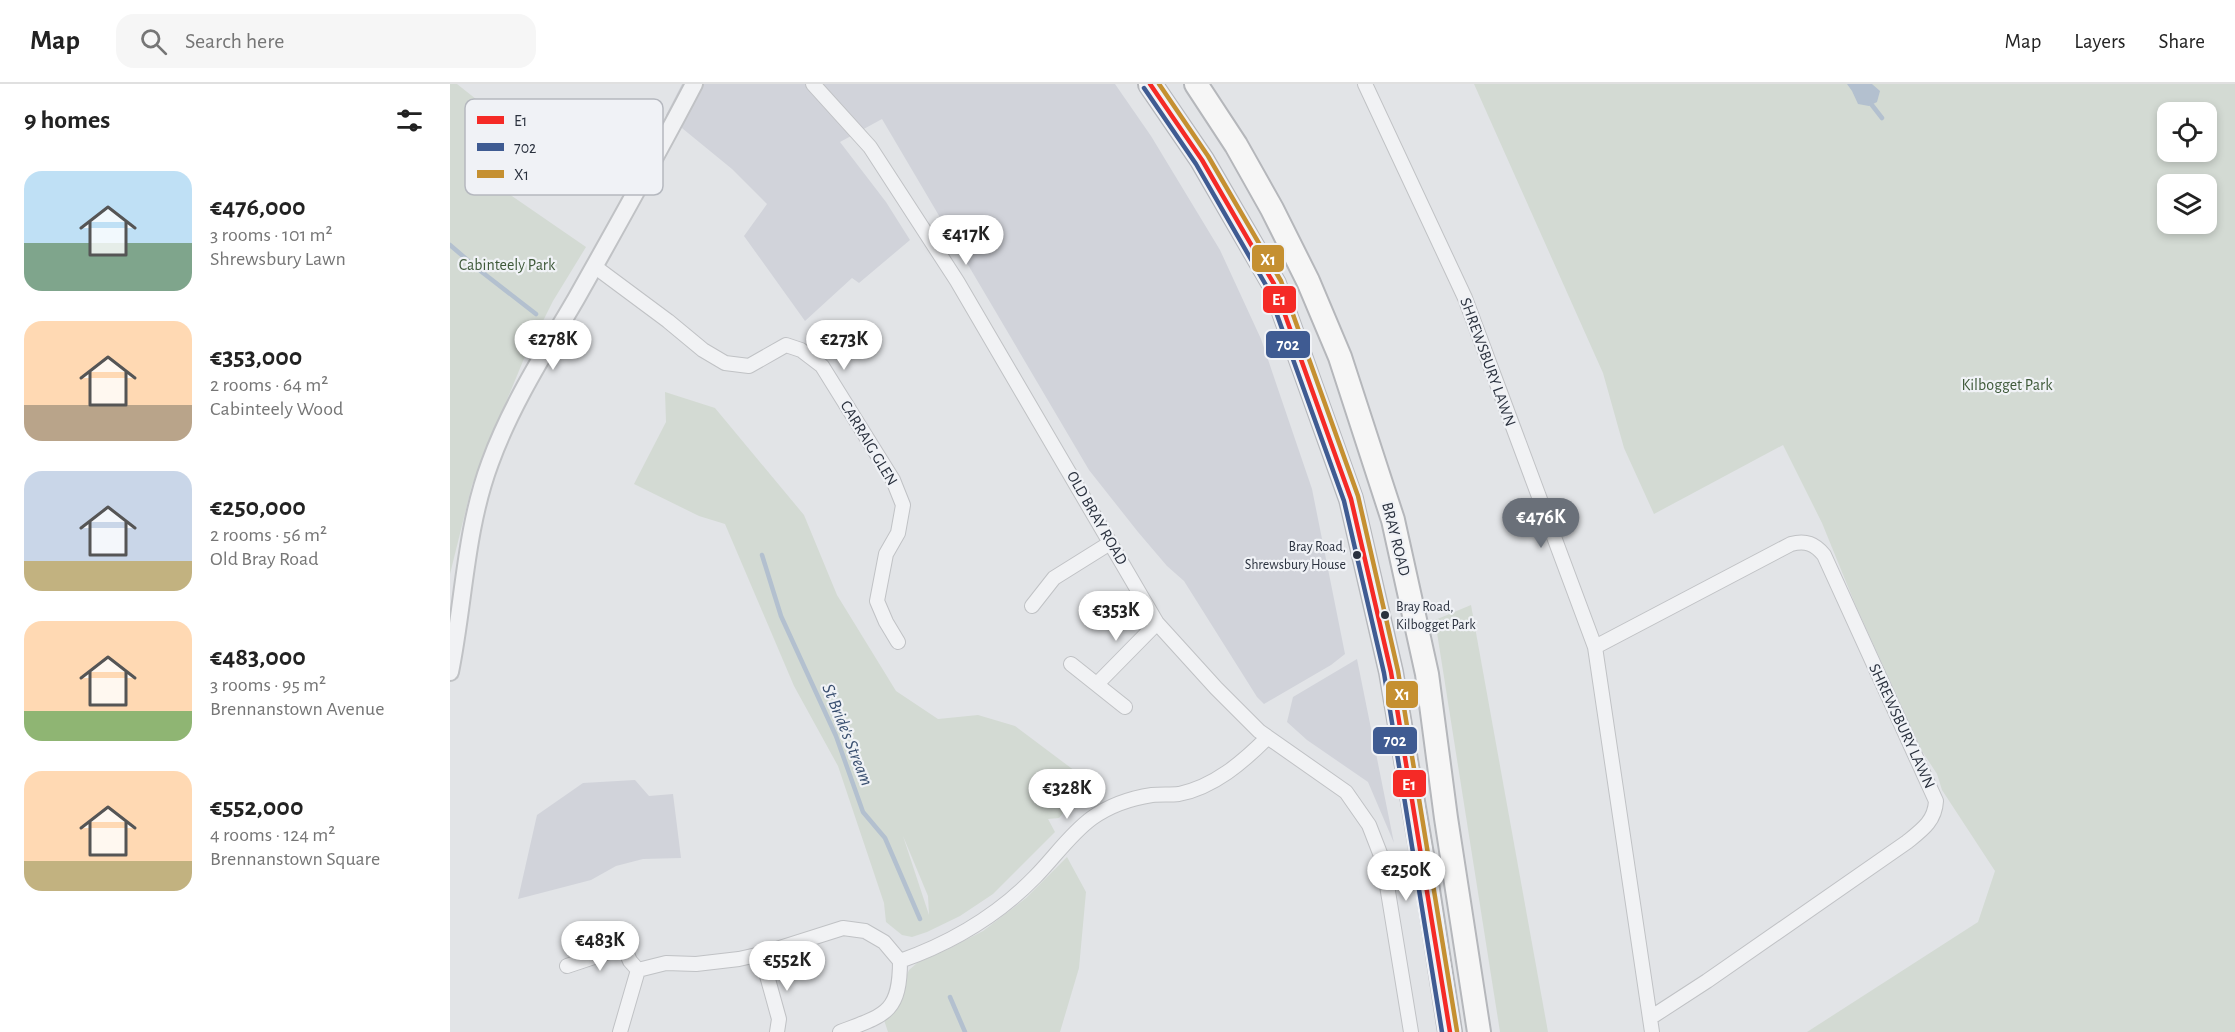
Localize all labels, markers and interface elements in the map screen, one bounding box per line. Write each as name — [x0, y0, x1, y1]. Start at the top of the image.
search box — [116, 14, 536, 68]
icon: search — [137, 25, 170, 58]
text: Map — [30, 27, 80, 55]
text: Search here — [185, 30, 284, 52]
text: Map — [2005, 31, 2041, 52]
text: Layers — [2074, 31, 2125, 52]
text: Share — [2158, 31, 2205, 52]
legend — [465, 99, 663, 195]
map controls — [2157, 102, 2217, 234]
button: locate — [2157, 102, 2217, 162]
icon: filters — [393, 104, 426, 137]
text: 9 homes — [24, 107, 110, 133]
text: E1 — [514, 113, 527, 129]
text: 702 — [514, 140, 536, 156]
text: X1 — [514, 167, 529, 183]
button: layers — [2157, 174, 2217, 234]
text: €476,000 — [210, 194, 306, 220]
icon: home — [72, 195, 144, 267]
pin: €417K — [924, 215, 1008, 266]
text: €417K — [943, 224, 989, 244]
text: 3 rooms · 101 m² — [210, 225, 333, 245]
line badge: X1 — [1251, 244, 1285, 273]
text: Shrewsbury Lawn — [210, 249, 346, 269]
text: X1 — [1260, 252, 1276, 268]
park label: Cabinteely Park — [459, 257, 556, 274]
line badge: E1 — [1262, 285, 1297, 314]
text: E1 — [1272, 292, 1286, 308]
street label: SHREWSBURY LAWN — [1457, 296, 1519, 428]
pin: €278K — [511, 320, 595, 371]
pin: €273K — [802, 320, 886, 371]
text: €278K — [529, 329, 577, 349]
text: €273K — [820, 329, 868, 349]
line badge: 702 — [1265, 330, 1311, 359]
text: 702 — [1277, 337, 1300, 353]
text: €353,000 — [210, 344, 302, 370]
icon: home — [72, 345, 144, 417]
text: 2 rooms · 64 m² — [210, 375, 328, 395]
park label: Kilbogget Park — [1962, 377, 2053, 393]
street label: CARRAIG GLEN — [837, 398, 901, 488]
text: Cabinteely Wood — [210, 399, 343, 419]
street label: OLD BRAY ROAD — [1064, 468, 1130, 568]
text: €250,000 — [210, 494, 306, 520]
icon: home — [72, 495, 144, 567]
pin: €476K — [1499, 498, 1583, 549]
street label: BRAY ROAD — [1379, 501, 1413, 577]
text: €476K — [1516, 507, 1566, 527]
text: 2 rooms · 56 m² — [210, 525, 327, 545]
place label: Bray Road, Shrewsbury House — [1245, 540, 1346, 572]
text: Old Bray Road — [210, 549, 319, 569]
marker: Bray Road, Shrewsbury House — [1351, 549, 1363, 561]
pin: €353K — [1074, 591, 1158, 642]
text: €353K — [1093, 600, 1139, 620]
place label: Bray Road, Kilbogget Park — [1396, 600, 1476, 632]
marker: Bray Road, Kilbogget Park — [1379, 609, 1391, 621]
text: €483,000 — [210, 644, 306, 670]
icon: home — [72, 645, 144, 717]
street label: SHREWSBURY LAWN — [1866, 661, 1938, 791]
text: 3 rooms · 95 m² — [210, 675, 326, 695]
line badge: X1 — [1385, 680, 1419, 709]
water label: St Bride's Stream — [818, 681, 876, 789]
text: X1 — [1394, 687, 1410, 703]
text: Brennanstown Avenue — [210, 699, 384, 719]
line badge: 702 — [1372, 726, 1418, 755]
text: 702 — [1384, 733, 1407, 749]
pin: €328K — [1025, 769, 1109, 820]
line badge: E1 — [1392, 769, 1427, 798]
text: E1 — [1402, 777, 1416, 793]
text: €328K — [1043, 778, 1091, 798]
text: €552,000 — [210, 794, 303, 820]
icon: home — [72, 795, 144, 867]
text: 4 rooms · 124 m² — [210, 825, 335, 845]
text: Brennanstown Square — [210, 849, 380, 869]
pin: €250K — [1364, 851, 1448, 902]
text: €250K — [1381, 860, 1431, 880]
pin: €483K — [558, 921, 642, 972]
text: €483K — [575, 930, 625, 950]
pin: €552K — [745, 941, 829, 992]
text: €552K — [763, 950, 811, 970]

